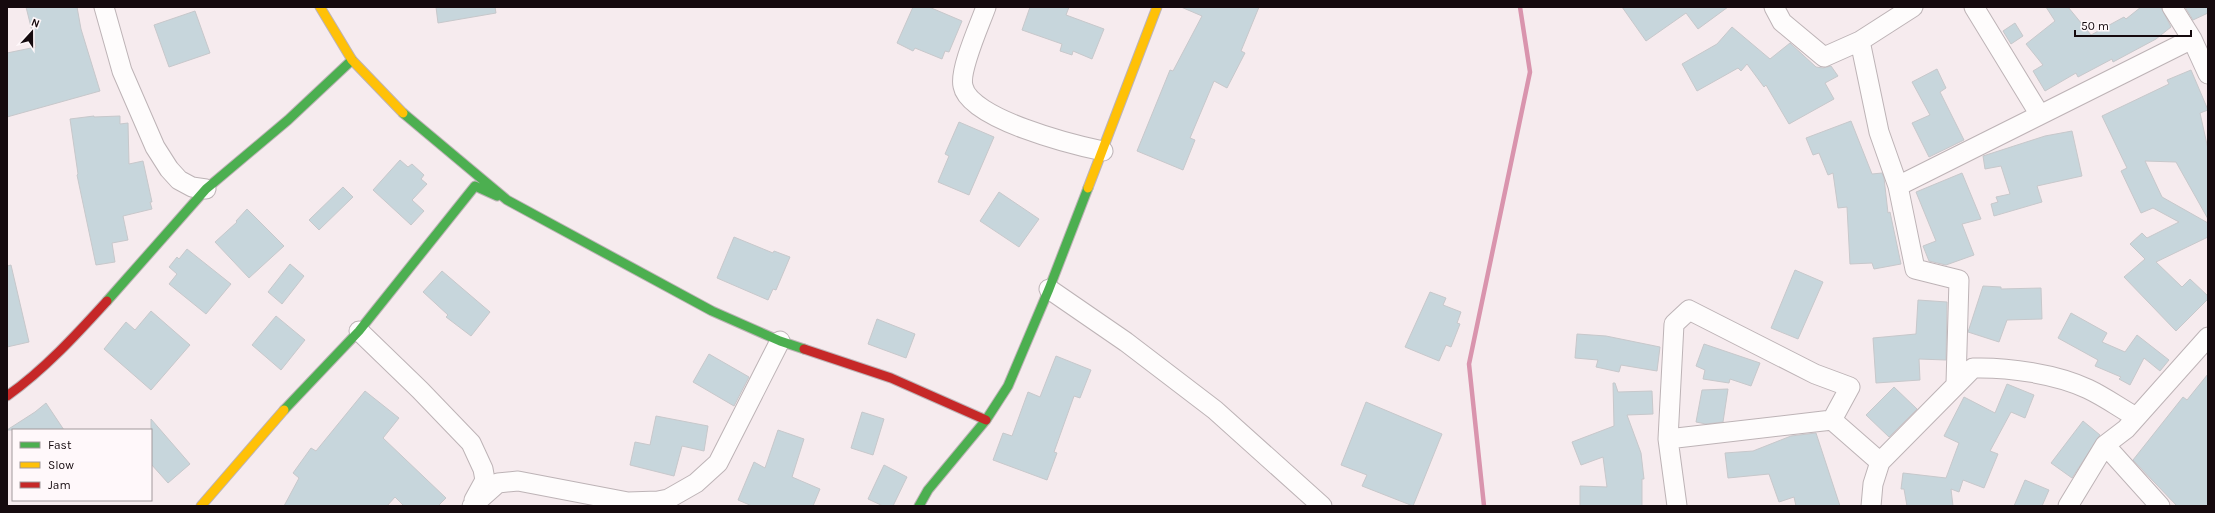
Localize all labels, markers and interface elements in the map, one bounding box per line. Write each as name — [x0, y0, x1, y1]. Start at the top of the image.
north arrow — [12, 12, 52, 52]
scale bar — [2075, 12, 2191, 38]
text: N — [29, 16, 41, 31]
text: 50 m — [2081, 19, 2109, 33]
legend — [12, 429, 152, 501]
text: Fast — [48, 438, 72, 452]
text: Slow — [48, 458, 74, 472]
text: Jam — [48, 478, 71, 492]

